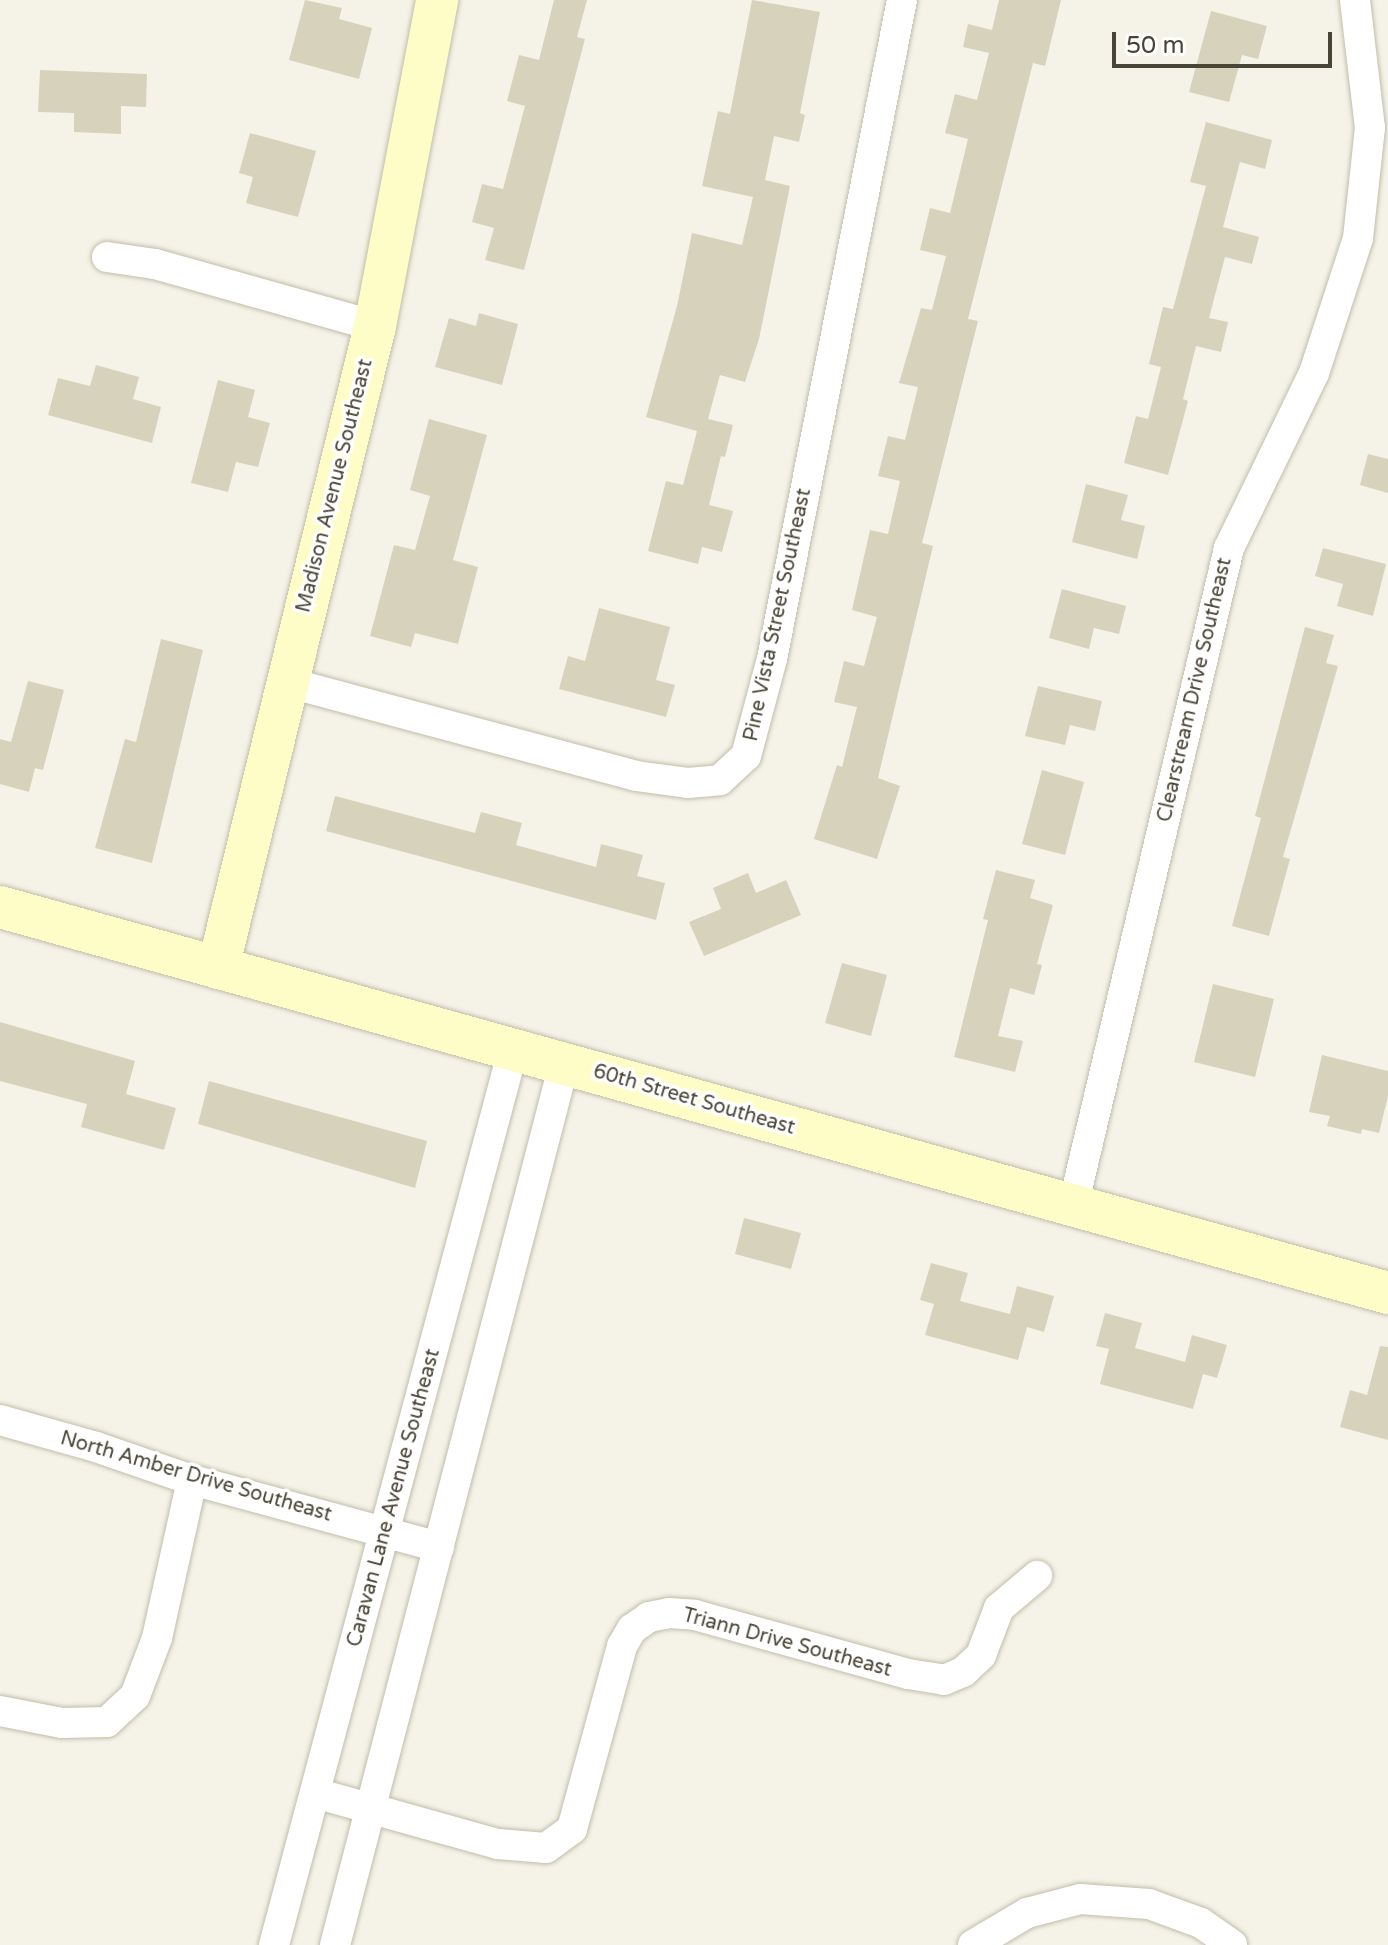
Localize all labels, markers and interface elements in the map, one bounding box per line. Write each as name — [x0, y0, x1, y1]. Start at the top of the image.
scale bar — [1116, 16, 1336, 66]
text: 50 m — [1126, 31, 1184, 60]
street label: Madison Avenue Southeast — [292, 357, 378, 615]
street label: Pine Vista Street Southeast — [739, 486, 817, 744]
street label: Clearstream Drive Southeast — [1153, 556, 1237, 824]
street label: 60th Street Southeast — [590, 1060, 798, 1140]
street label: Caravan Lane Avenue Southeast — [343, 1346, 445, 1650]
street label: North Amber Drive Southeast — [58, 1427, 334, 1527]
street label: Triann Drive Southeast — [680, 1604, 894, 1682]

